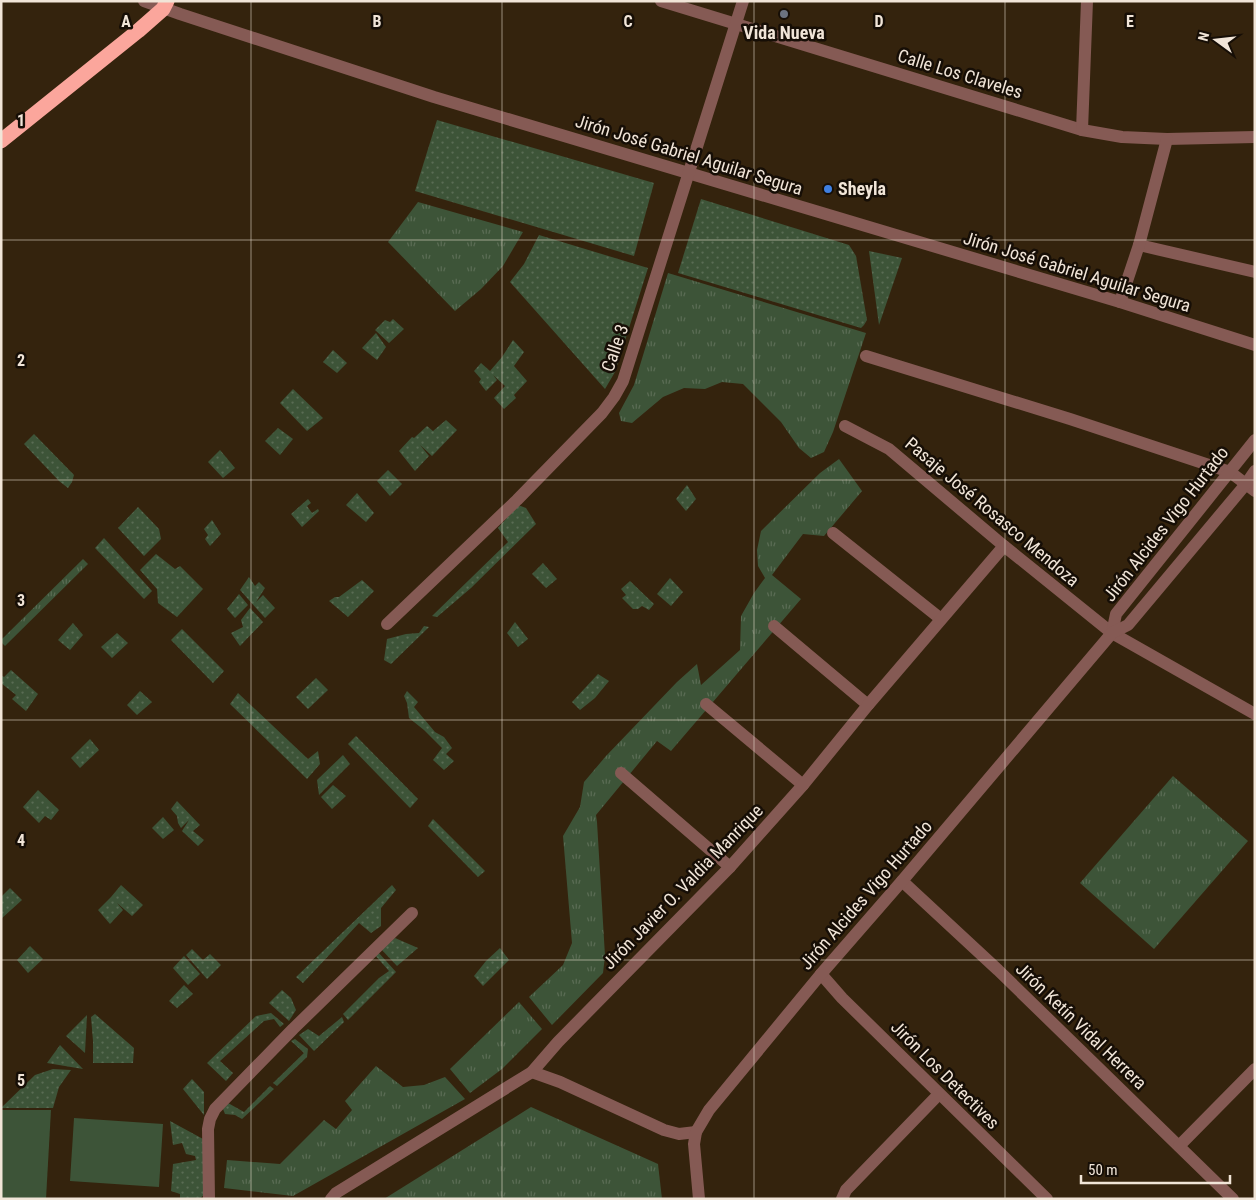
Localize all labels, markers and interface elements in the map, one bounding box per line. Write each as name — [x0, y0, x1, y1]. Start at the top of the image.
marker: Vida Nueva — [778, 8, 790, 20]
text: A — [121, 12, 131, 31]
text: B — [373, 12, 382, 31]
text: C — [623, 12, 633, 31]
text: D — [874, 12, 884, 31]
text: E — [1126, 12, 1134, 31]
north arrow — [1191, 15, 1241, 65]
place label: Vida Nueva — [743, 22, 825, 43]
text: N — [1195, 30, 1212, 43]
street label: Calle Los Claveles — [895, 45, 1025, 102]
street label: Jirón José Gabriel Aguilar Segura — [573, 110, 805, 199]
text: 1 — [17, 111, 25, 130]
place label: Sheyla — [838, 178, 886, 199]
marker: Sheyla — [822, 183, 834, 195]
street label: Jirón José Gabriel Aguilar Segura — [961, 227, 1193, 316]
street label: Calle 3 — [597, 321, 632, 374]
text: 2 — [17, 351, 25, 370]
street label: Pasaje José Rosasco Mendoza — [901, 433, 1084, 591]
street label: Jirón Alcides Vigo Hurtado — [1099, 442, 1233, 605]
text: 3 — [17, 591, 25, 610]
street label: Jirón Javier O. Valdia Manrique — [598, 800, 767, 973]
street label: Jirón Alcides Vigo Hurtado — [795, 816, 936, 974]
text: 4 — [17, 831, 25, 850]
street label: Jirón Ketín Vidal Herrera — [1012, 958, 1151, 1093]
street label: Jirón Los Detectives — [887, 1016, 1004, 1133]
text: 5 — [17, 1071, 25, 1090]
scale bar — [1081, 1152, 1230, 1184]
text: 50 m — [1088, 1161, 1118, 1179]

